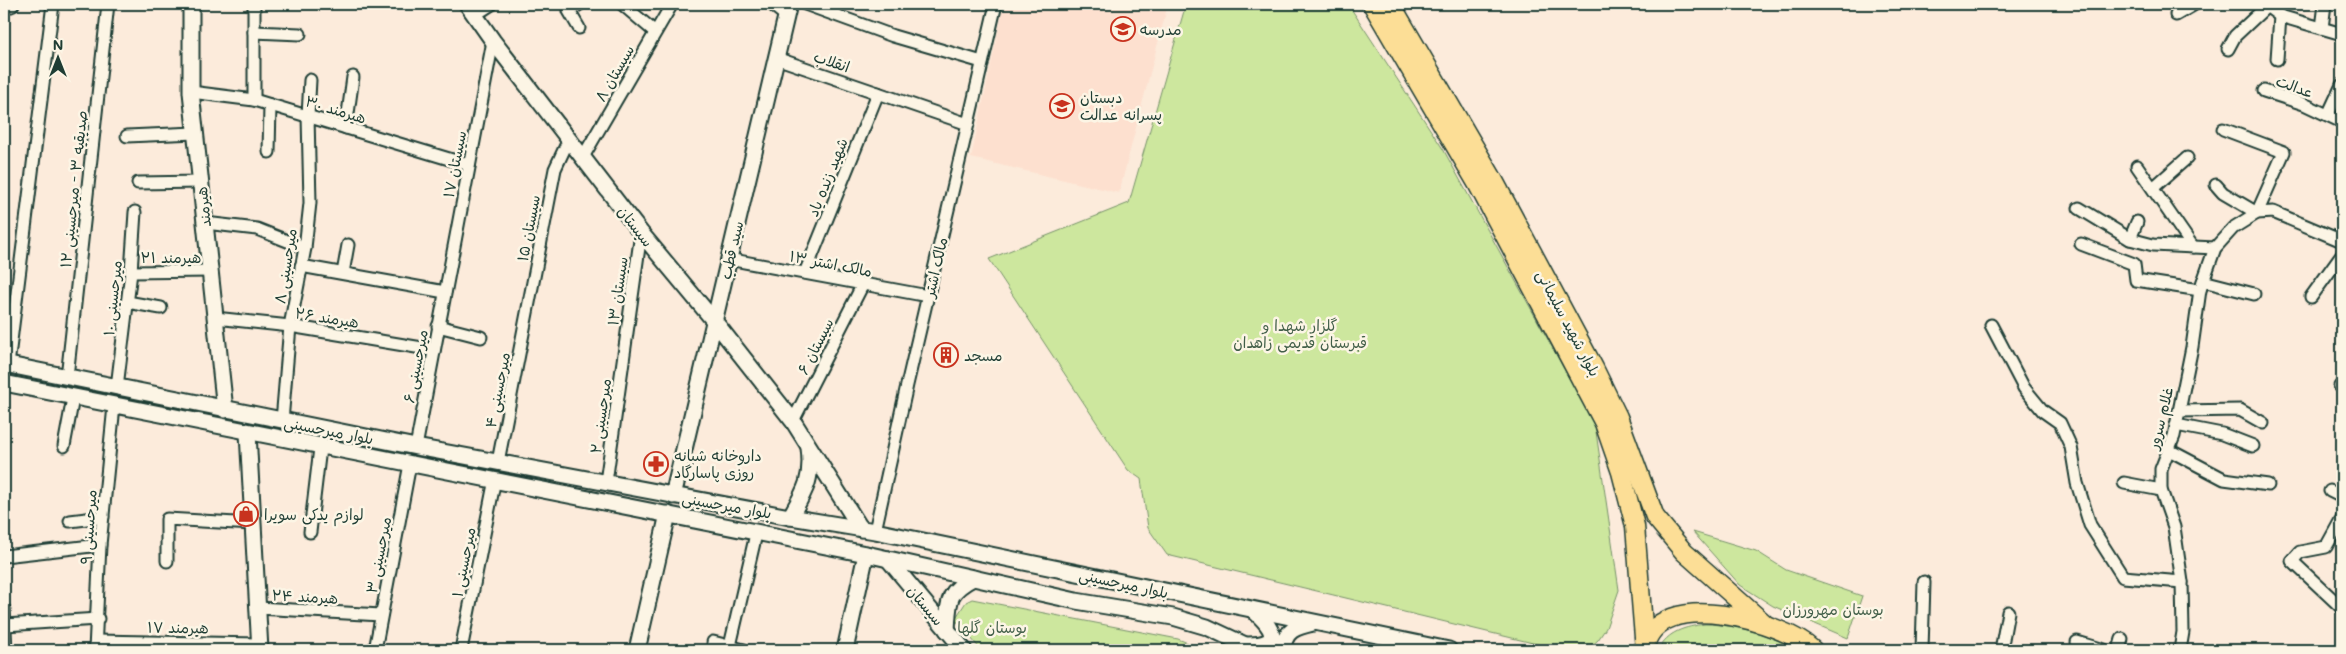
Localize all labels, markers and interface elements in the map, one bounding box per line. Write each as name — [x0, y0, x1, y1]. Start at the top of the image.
school or university icon: مدرسه — [1110, 16, 1136, 42]
place label: مدرسه — [1140, 19, 1181, 39]
north arrow — [32, 32, 82, 82]
text: N — [53, 35, 63, 54]
street label: سیستان ۸ — [590, 41, 638, 105]
street label: انقلاب — [811, 46, 853, 76]
street label: عدالت — [2273, 70, 2317, 102]
place label: دبستان پسرانه عدالت — [1080, 87, 1162, 125]
street label: هیرمند ۳۰ — [303, 90, 369, 128]
school or university icon: دبستان پسرانه عدالت — [1049, 93, 1075, 119]
street label: صدیقیه ۳ - میرحسینی ۱۲ — [55, 109, 92, 269]
street label: سیستان ۱۷ — [438, 129, 470, 199]
street label: شهید زنده یاد — [802, 135, 852, 219]
street label: هیرمند — [191, 186, 215, 228]
street label: سیستان ۱۵ — [512, 193, 544, 263]
street label: سیستان — [614, 201, 658, 251]
street label: سید قطب — [715, 219, 747, 281]
street label: میرحسینی ۸ — [269, 227, 302, 305]
street label: مالک اشتر — [918, 235, 952, 301]
street label: مالک اشتر ۱۳ — [788, 245, 874, 281]
street label: هیرمند ۲۱ — [141, 247, 201, 267]
street label: سیستان ۱۳ — [602, 255, 632, 327]
street label: میرحسینی ۱۰ — [98, 259, 127, 337]
street label: بلوار شهید سلیمانی — [1532, 266, 1605, 380]
street label: هیرمند ۲۶ — [294, 302, 360, 332]
street label: سیستان ۶ — [792, 314, 838, 378]
park label: گلزار شهدا و قبرستان قدیمی زاهدان — [1233, 315, 1367, 353]
street label: میرحسینی ۶ — [398, 328, 433, 405]
building icon: مسجد — [933, 342, 959, 368]
place label: مسجد — [964, 345, 1003, 365]
street label: میرحسینی ۴ — [480, 350, 515, 430]
street label: میرحسینی ۲ — [585, 377, 616, 455]
street label: غلام سرور — [2142, 385, 2179, 453]
street label: بلوار میرحسینی — [282, 412, 375, 449]
place label: داروخانه شبانه روزی پاسارگاد — [674, 445, 762, 483]
pharmacy icon: داروخانه شبانه روزی پاسارگاد — [643, 451, 669, 477]
street label: بلوار میرحسینی — [680, 487, 773, 524]
street label: میرحسینی ۹ — [75, 489, 102, 565]
shop icon: لوازم یدکی سویرا — [233, 501, 259, 527]
place label: لوازم یدکی سویرا — [264, 504, 364, 527]
street label: میرحسینی ۳ — [361, 515, 396, 595]
street label: میرحسینی ۱ — [446, 525, 481, 599]
street label: بلوار میرحسینی — [1077, 564, 1170, 603]
street label: سیستان — [903, 581, 949, 629]
street label: هیرمند ۲۴ — [271, 584, 339, 608]
park label: بوستان مهرورزان — [1782, 599, 1884, 619]
street label: هیرمند ۱۷ — [147, 616, 209, 638]
park label: بوستان گلها — [957, 617, 1027, 637]

